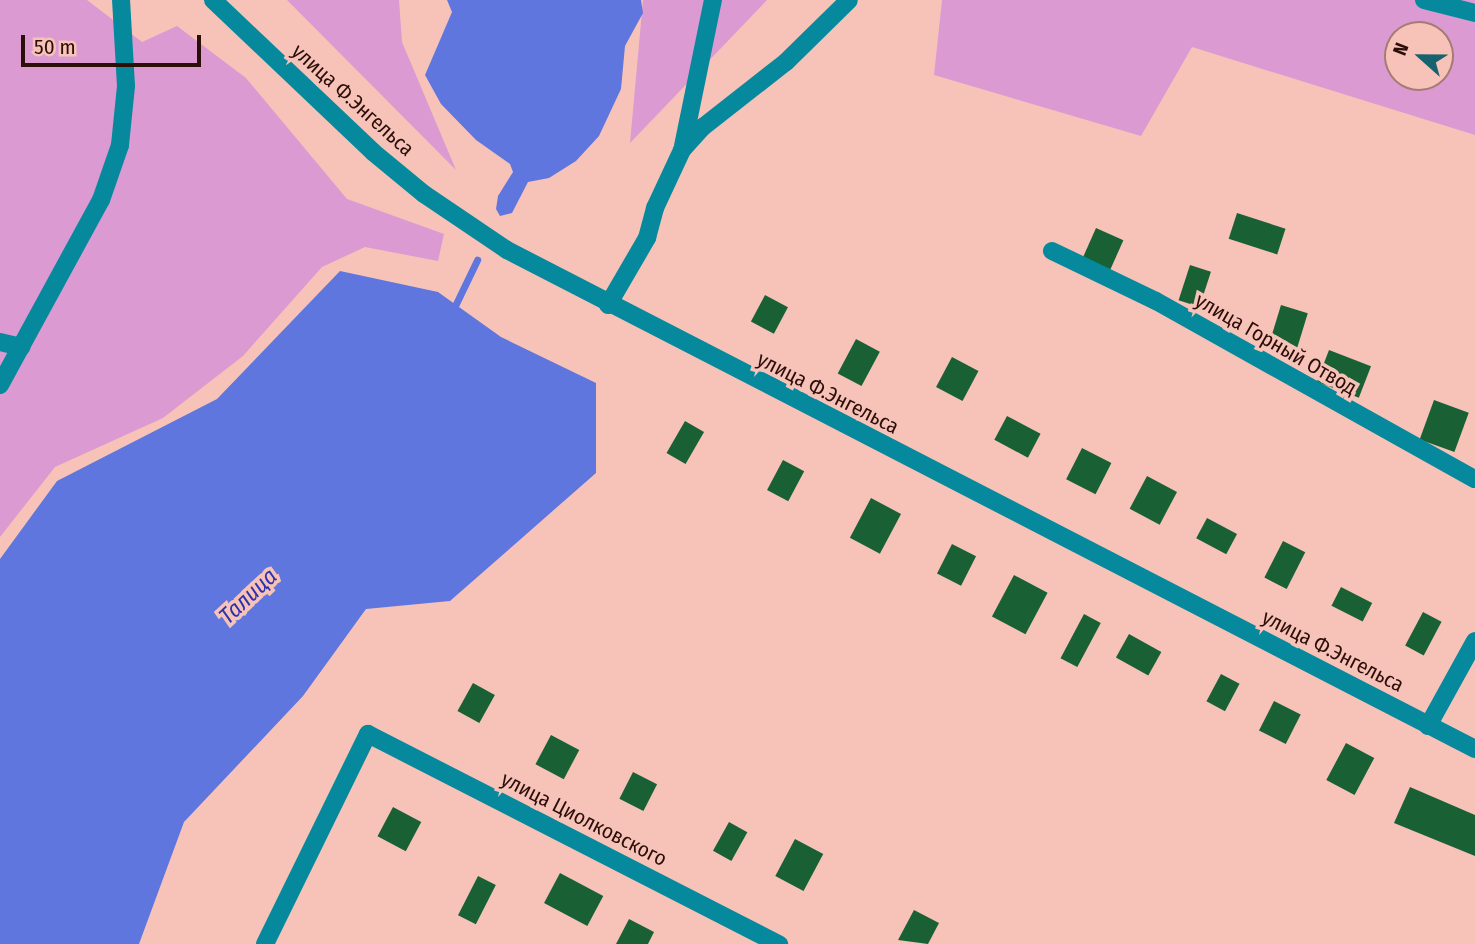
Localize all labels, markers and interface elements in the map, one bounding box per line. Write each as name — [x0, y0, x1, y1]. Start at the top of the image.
scale bar — [24, 21, 205, 65]
north arrow — [1384, 21, 1454, 91]
text: 50 m — [34, 34, 76, 60]
street label: улица Ф.Энгельса — [287, 39, 419, 161]
text: N — [1388, 40, 1414, 58]
street label: улица Горный Отвод — [1191, 288, 1361, 400]
street label: улица Ф.Энгельса — [753, 346, 903, 440]
water label: Талица — [213, 562, 283, 630]
street label: улица Ф.Энгельса — [1258, 604, 1408, 698]
street label: улица Циолковского — [497, 766, 671, 872]

